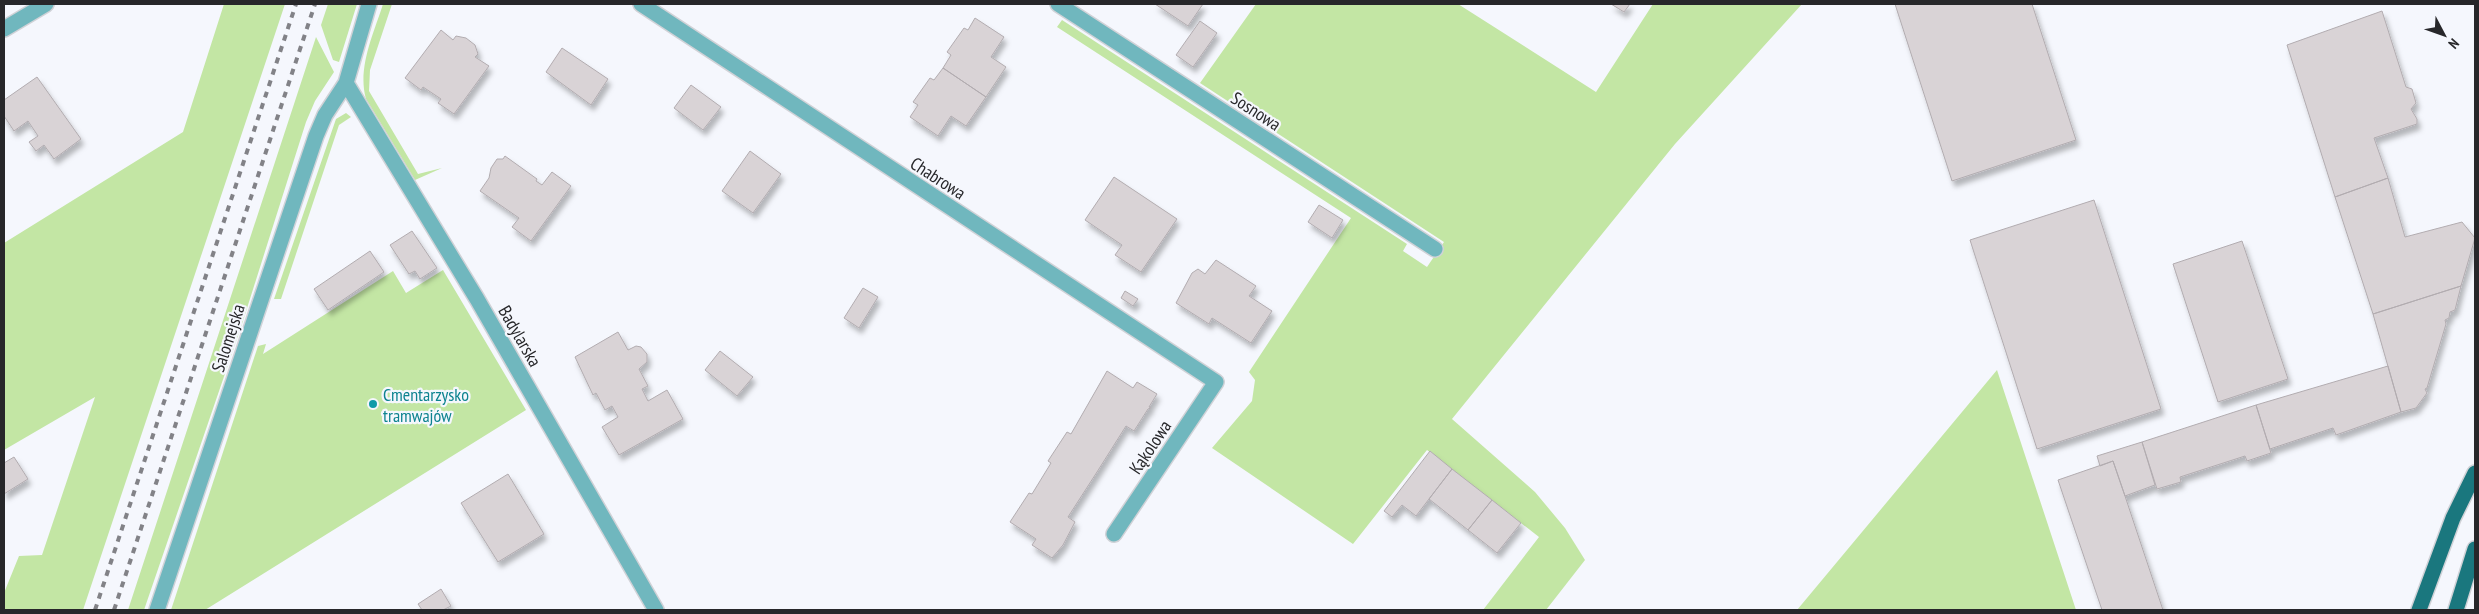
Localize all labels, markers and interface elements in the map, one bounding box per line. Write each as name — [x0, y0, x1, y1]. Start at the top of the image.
north arrow — [2419, 10, 2469, 60]
text: N — [2445, 35, 2463, 52]
street label: Sosnowa — [1227, 86, 1285, 136]
street label: Chabrowa — [906, 152, 970, 204]
street label: Salomejska — [206, 301, 250, 375]
street label: Badylarska — [493, 301, 547, 371]
place label: Cmentarzysko tramwajów — [383, 383, 469, 427]
marker: Cmentarzysko tramwajów — [367, 398, 379, 410]
street label: Kąkolowa — [1124, 416, 1176, 478]

